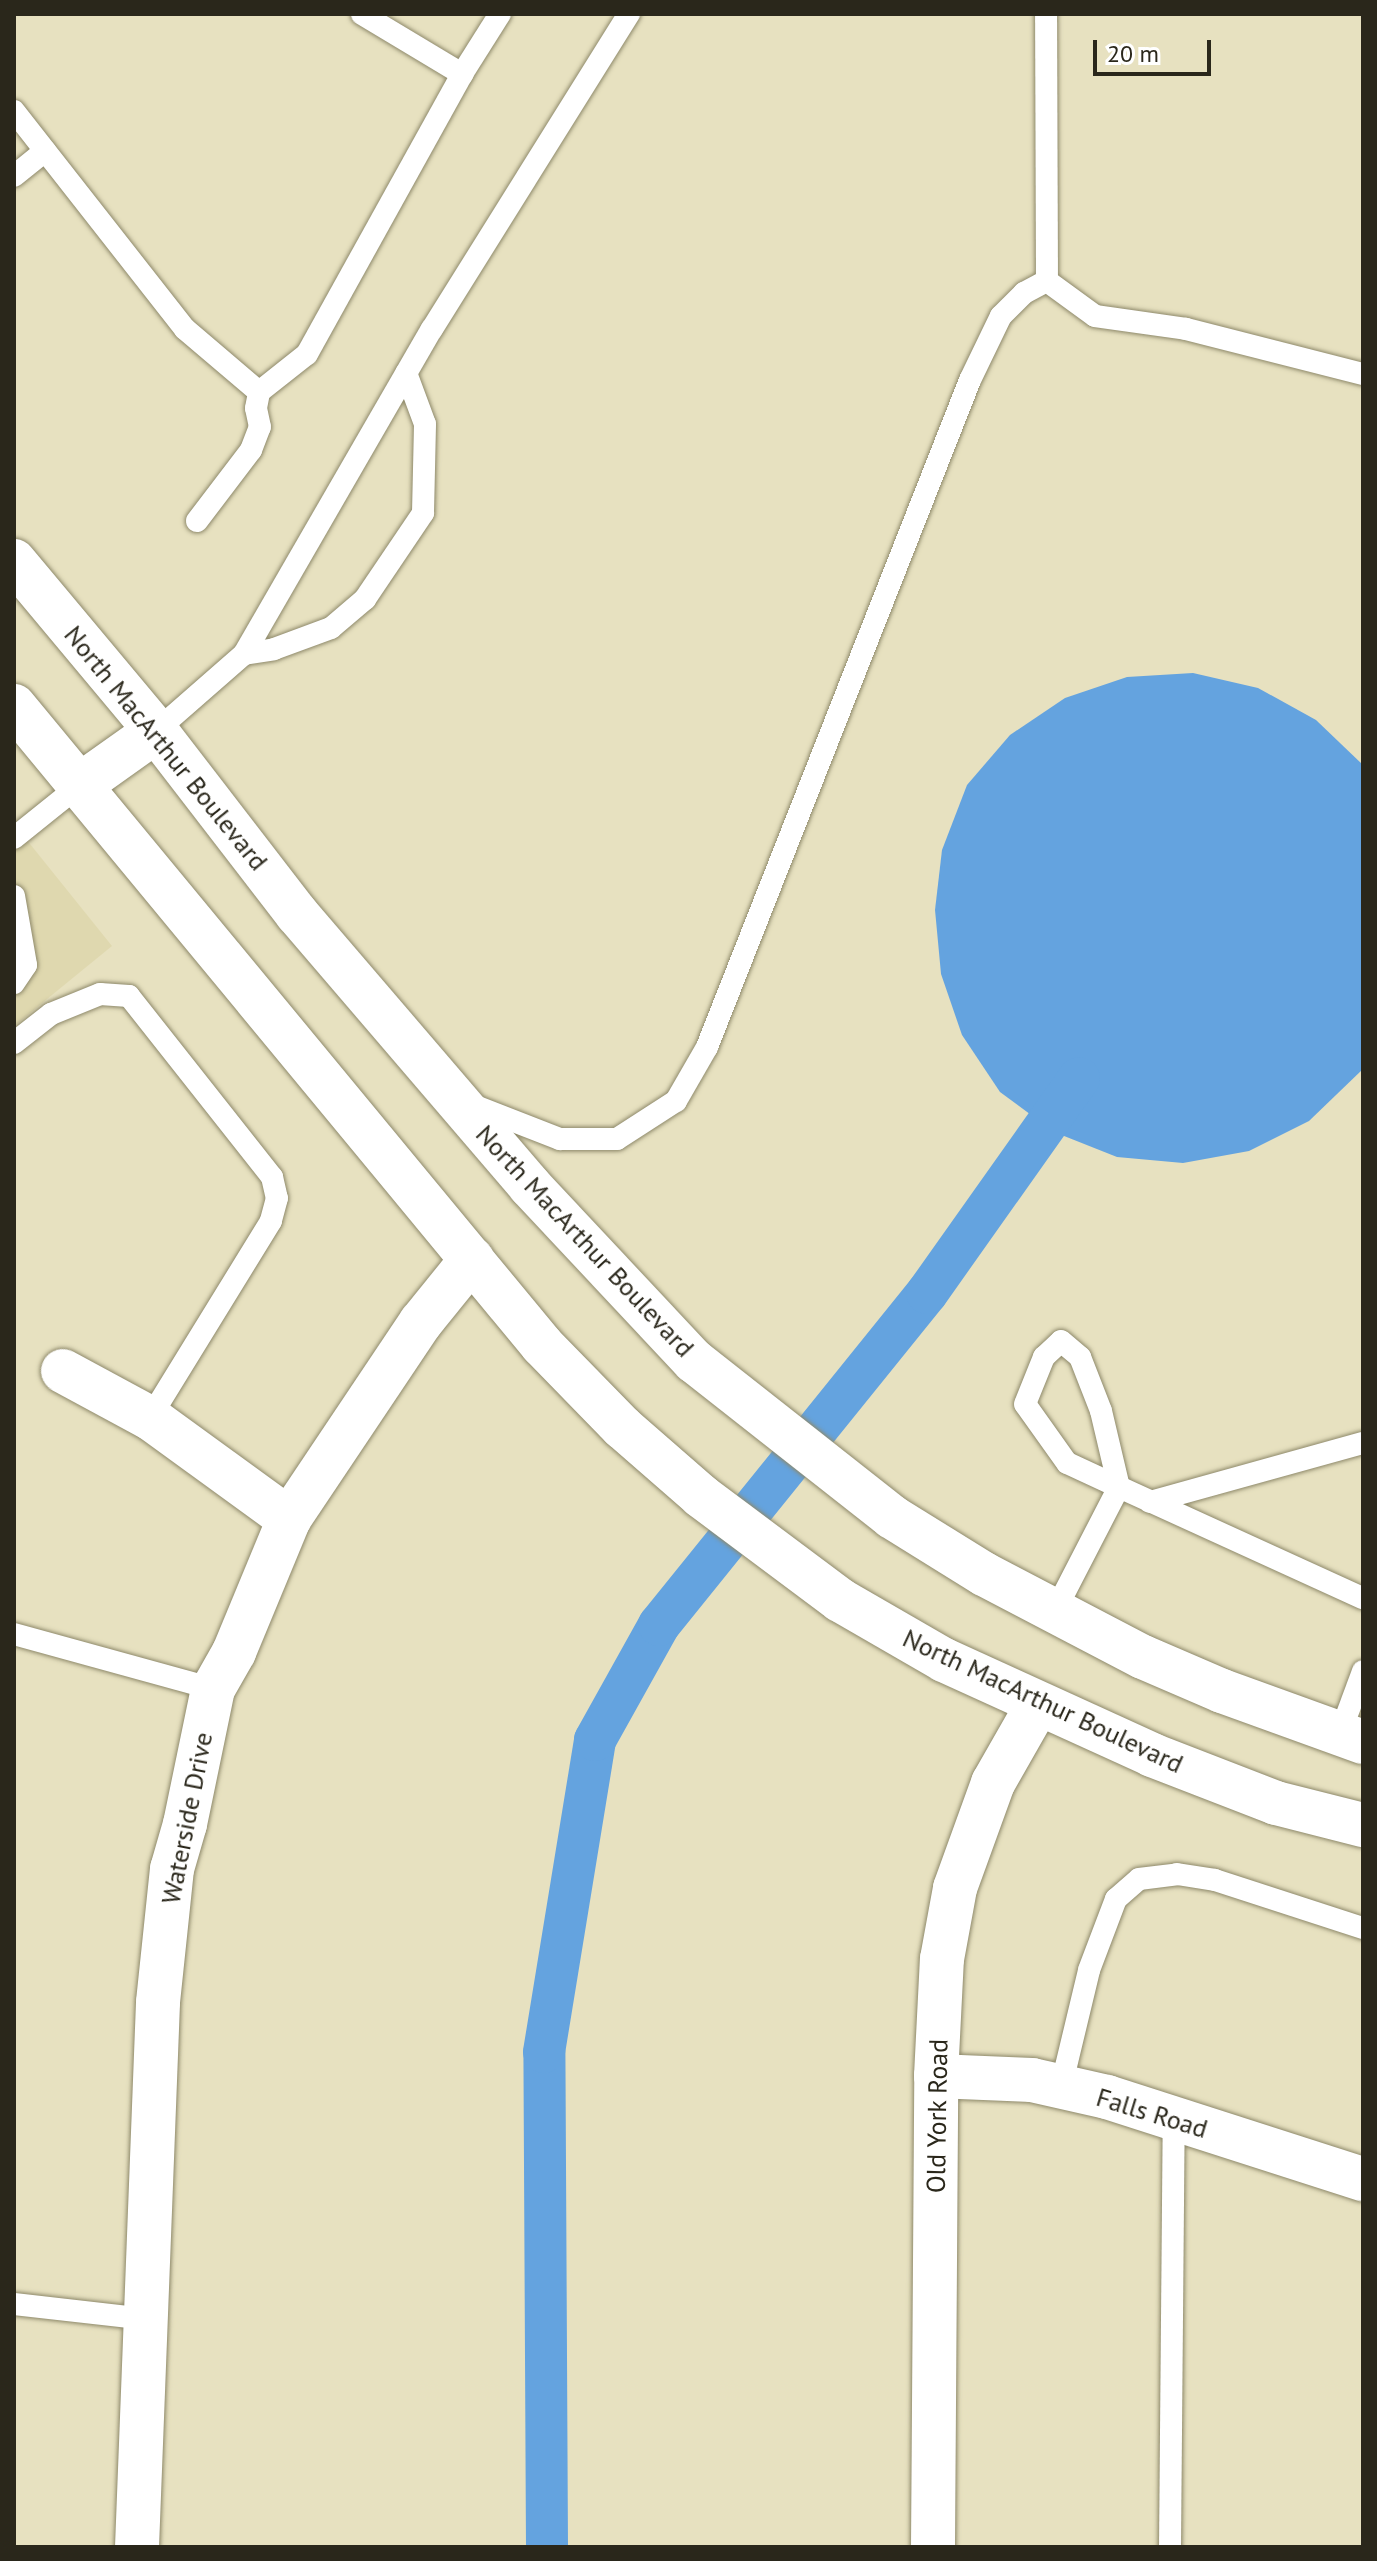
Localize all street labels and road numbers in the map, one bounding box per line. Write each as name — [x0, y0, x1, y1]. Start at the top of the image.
street label: North MacArthur Boulevard — [58, 619, 274, 877]
street label: North MacArthur Boulevard — [469, 1119, 701, 1363]
street label: North MacArthur Boulevard — [898, 1622, 1188, 1780]
street label: Waterside Drive — [155, 1729, 219, 1907]
street label: Old York Road — [920, 2038, 954, 2194]
street label: Falls Road — [1093, 2081, 1211, 2145]

